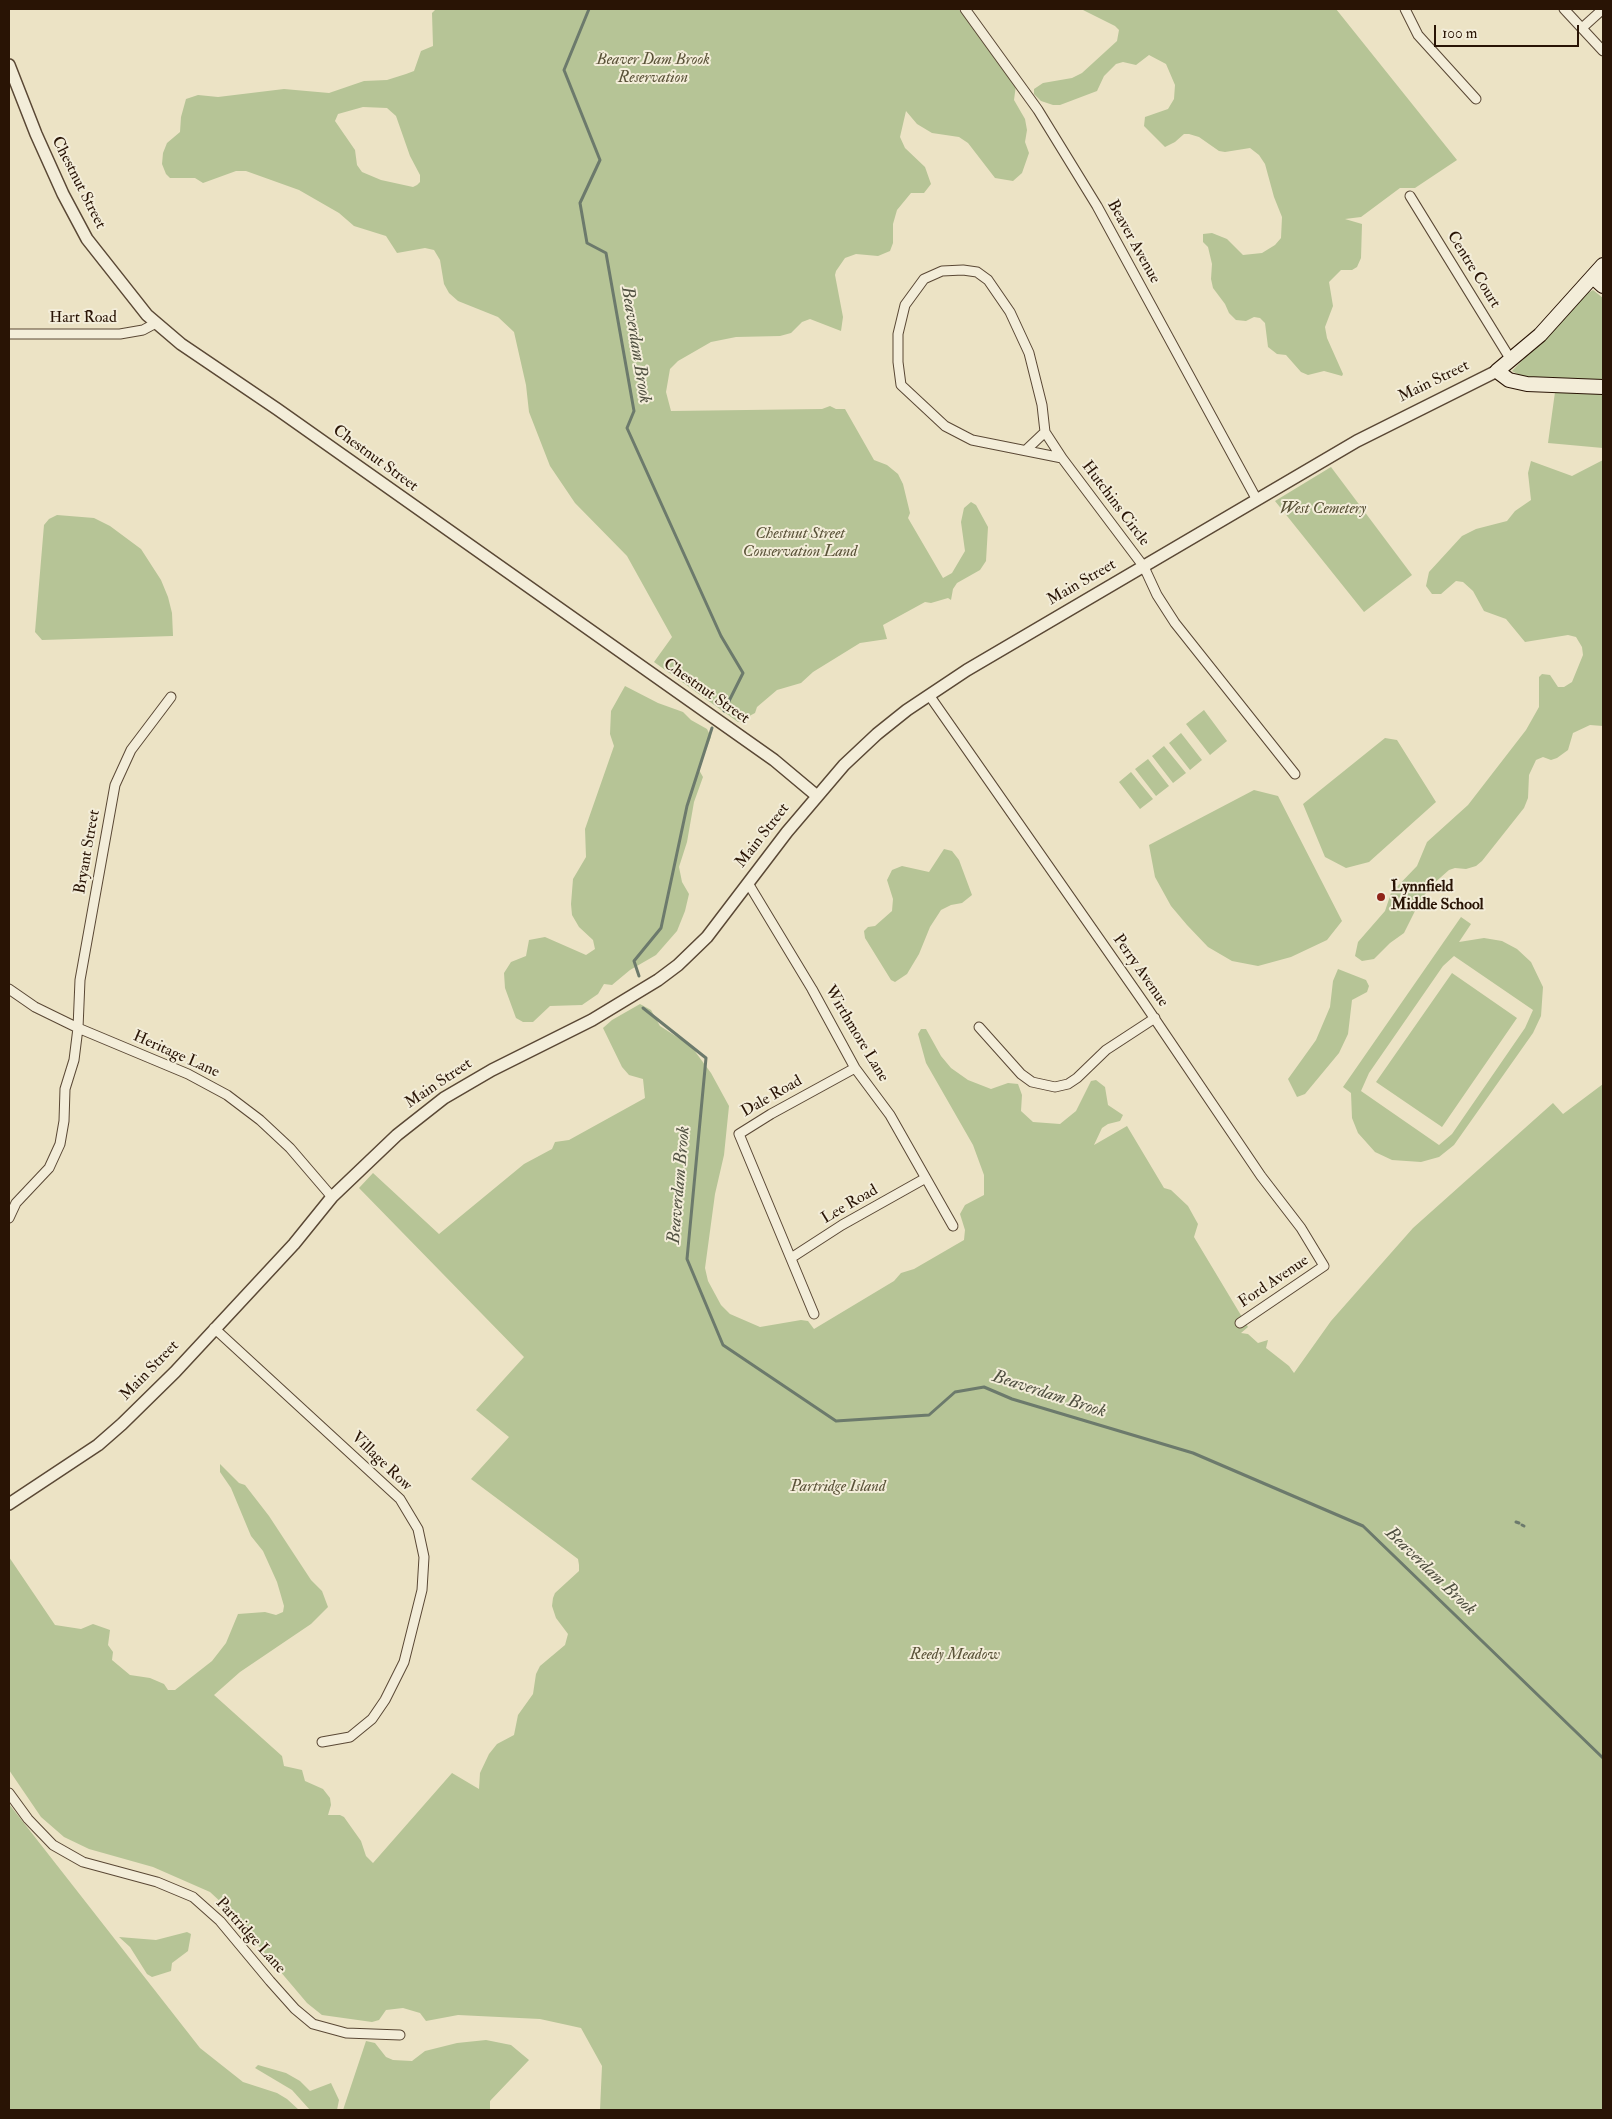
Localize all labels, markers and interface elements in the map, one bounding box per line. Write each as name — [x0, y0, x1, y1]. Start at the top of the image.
scale bar — [1437, 15, 1582, 47]
text: 100 m — [1442, 24, 1477, 43]
park label: Beaver Dam Brook Reservation — [596, 51, 710, 89]
street label: Chestnut Street — [47, 134, 109, 232]
street label: Beaver Avenue — [1102, 197, 1164, 287]
street label: Centre Court — [1442, 228, 1504, 312]
water label: Beaverdam Brook — [615, 285, 655, 405]
street label: Hart Road — [49, 309, 117, 329]
street label: Main Street — [1395, 357, 1473, 407]
street label: Chestnut Street — [329, 422, 421, 496]
street label: Hutchins Circle — [1077, 458, 1153, 550]
park label: West Cemetery — [1280, 500, 1366, 520]
park label: Chestnut Street Conservation Land — [743, 525, 857, 563]
street label: Main Street — [1044, 556, 1120, 610]
street label: Chestnut Street — [659, 655, 753, 729]
street label: Main Street — [732, 800, 794, 872]
street label: Bryant Street — [71, 808, 105, 896]
place label: Lynnfield Middle School — [1391, 878, 1484, 916]
marker: Lynnfield Middle School — [1375, 891, 1387, 903]
street label: Perry Avenue — [1108, 931, 1172, 1011]
street label: Wirthmore Lane — [820, 982, 892, 1086]
street label: Heritage Lane — [130, 1027, 222, 1083]
street label: Main Street — [402, 1055, 476, 1113]
street label: Dale Road — [738, 1072, 806, 1122]
water label: Beaverdam Brook — [664, 1125, 696, 1245]
street label: Lee Road — [818, 1181, 882, 1229]
street label: Ford Avenue — [1235, 1251, 1313, 1313]
street label: Main Street — [117, 1337, 183, 1405]
water label: Beaverdam Brook — [989, 1366, 1109, 1424]
street label: Village Row — [347, 1428, 415, 1496]
park label: Partridge Island — [790, 1478, 886, 1498]
water label: Beaverdam Brook — [1380, 1523, 1480, 1621]
park label: Reedy Meadow — [910, 1646, 1000, 1666]
street label: Partridge Lane — [211, 1894, 289, 1978]

